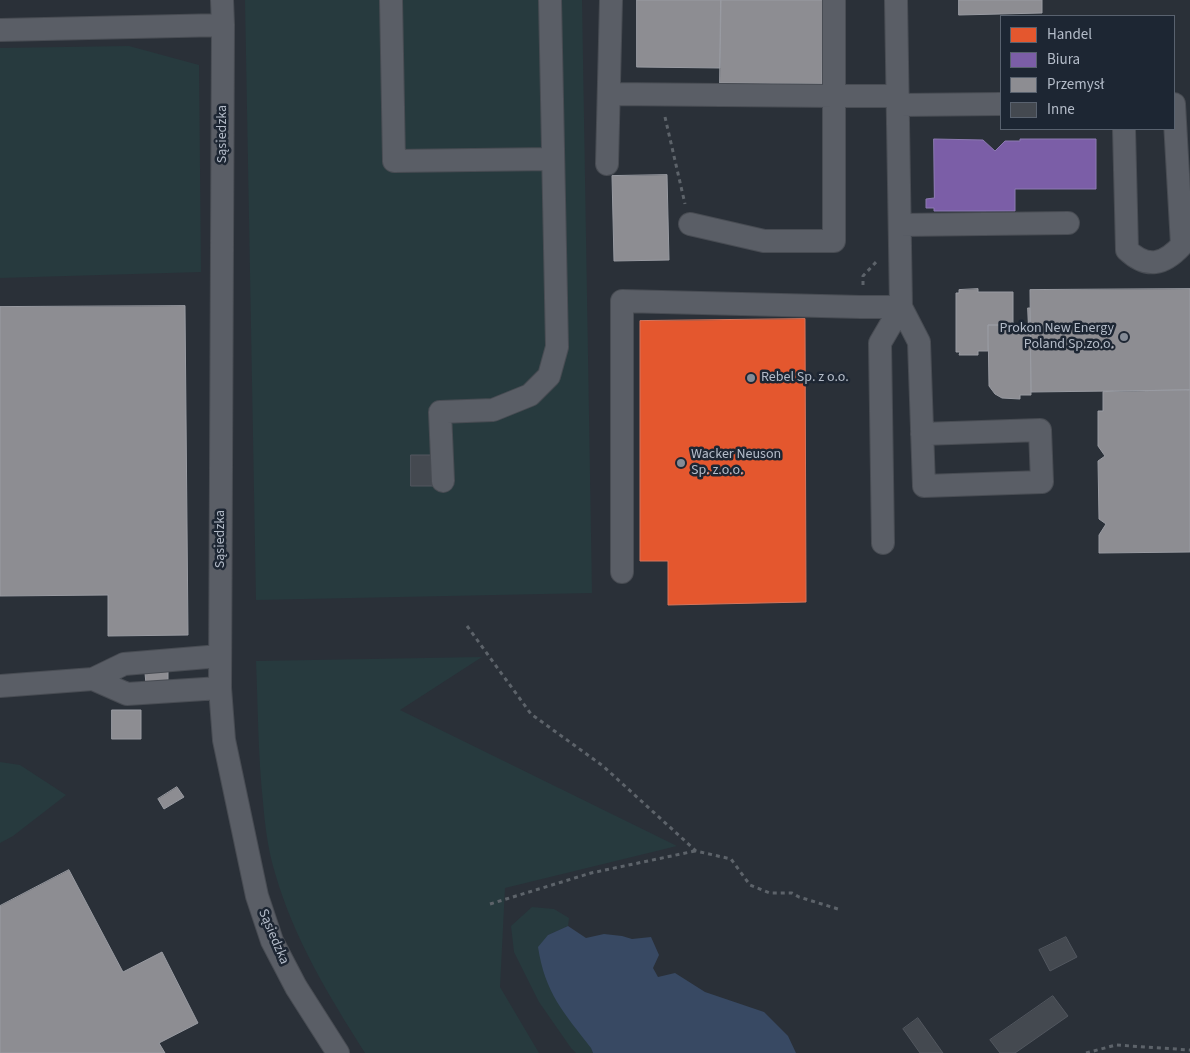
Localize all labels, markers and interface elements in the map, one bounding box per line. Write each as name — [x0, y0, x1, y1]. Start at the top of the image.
legend — [1000, 15, 1175, 130]
text: Handel — [1047, 24, 1092, 45]
text: Biura — [1047, 49, 1080, 70]
text: Przemysł — [1047, 74, 1105, 95]
text: Inne — [1047, 99, 1075, 120]
street label: Sąsiedzka — [215, 105, 231, 163]
place label: Prokon New Energy Poland Sp.zo.o. — [1000, 321, 1114, 354]
marker: Prokon New Energy Poland Sp.zo.o. — [1118, 331, 1130, 343]
place label: Rebel Sp. z o.o. — [761, 370, 849, 386]
marker: Rebel Sp. z o.o. — [745, 372, 757, 384]
place label: Wacker Neuson Sp. z.o.o. — [691, 447, 781, 480]
marker: Wacker Neuson Sp. z.o.o. — [675, 457, 687, 469]
street label: Sąsiedzka — [213, 510, 229, 568]
street label: Sąsiedzka — [254, 907, 292, 967]

